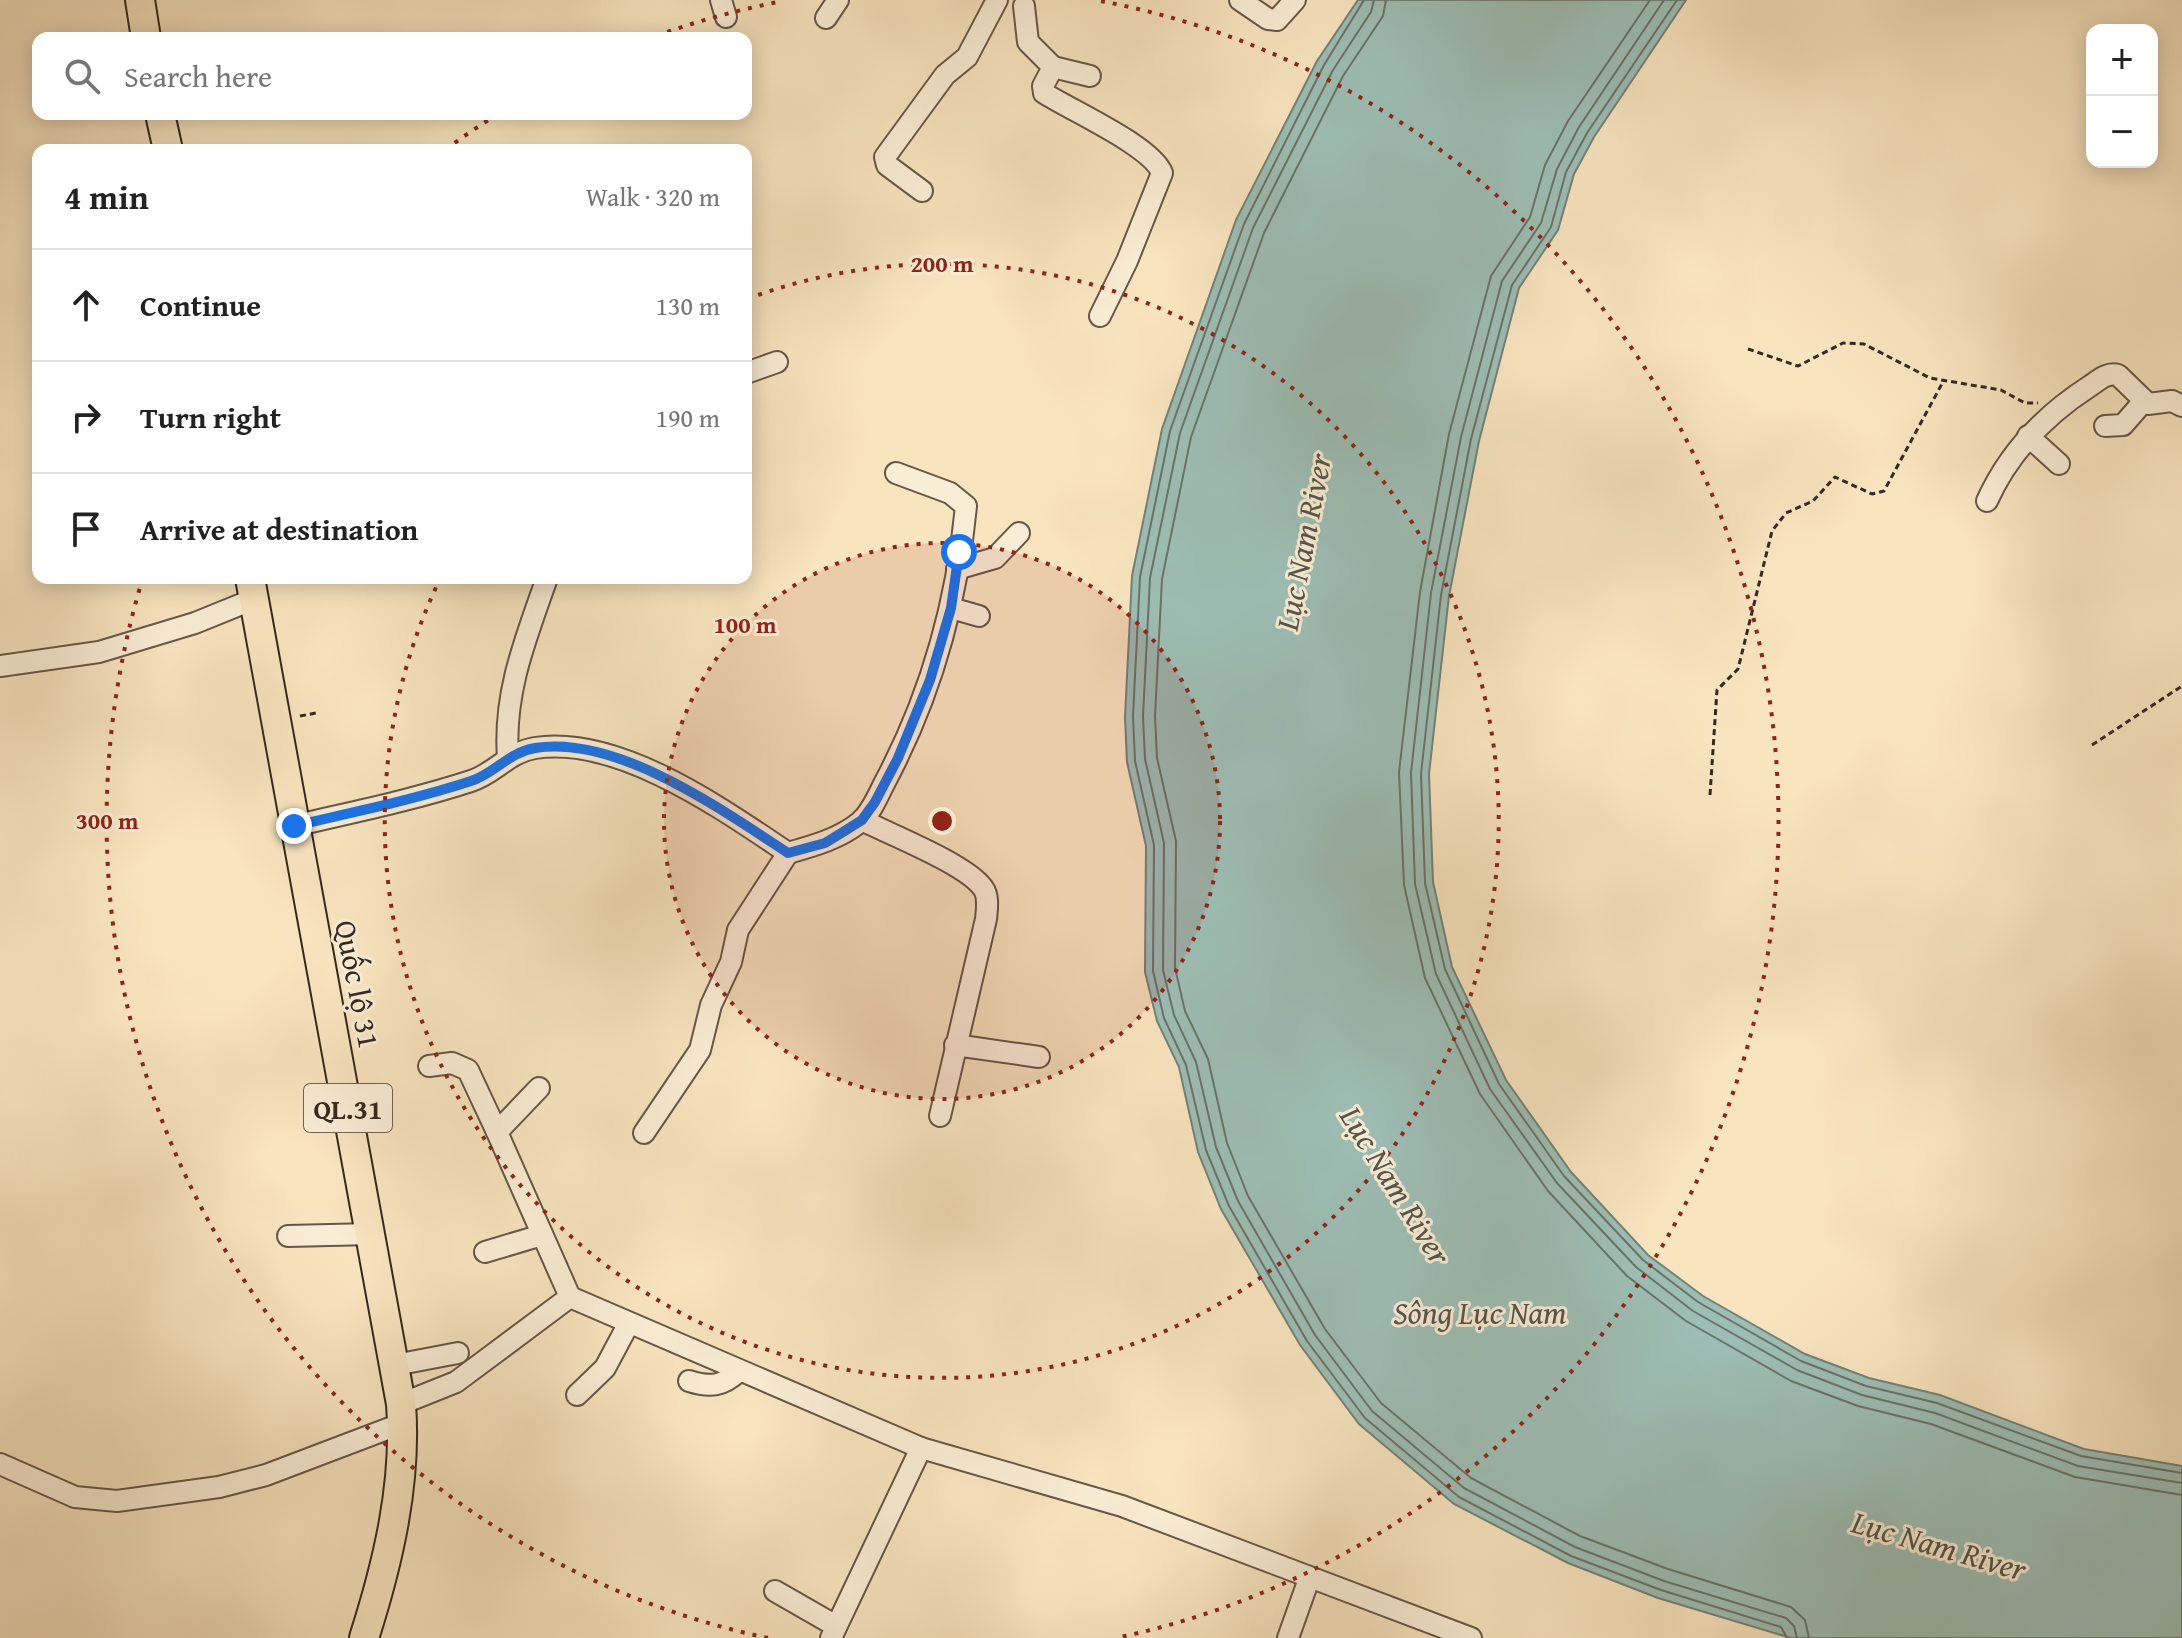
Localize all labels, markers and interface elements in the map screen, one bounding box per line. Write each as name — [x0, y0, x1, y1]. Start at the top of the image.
map controls — [2086, 24, 2158, 168]
button: + — [2086, 24, 2158, 96]
search box — [32, 32, 752, 120]
icon: search — [60, 54, 104, 98]
text: Search here — [124, 54, 272, 98]
button: − — [2086, 96, 2158, 168]
text: 4 min — [64, 172, 149, 221]
text: Walk · 320 m — [586, 177, 720, 216]
text: 200 m — [910, 246, 974, 281]
icon: ahead — [64, 283, 108, 327]
text: Continue — [140, 283, 261, 327]
text: 130 m — [655, 286, 720, 325]
icon: right — [64, 395, 108, 439]
text: Turn right — [140, 395, 281, 439]
text: 190 m — [655, 398, 720, 437]
water label: Lục Nam River — [1263, 449, 1343, 635]
icon: arrive — [64, 507, 108, 551]
text: Arrive at destination — [140, 507, 418, 551]
route start — [941, 534, 977, 570]
text: 100 m — [713, 607, 777, 642]
text: 300 m — [75, 803, 139, 838]
centre of rings — [928, 807, 956, 835]
route end — [276, 808, 312, 844]
street label: Quốc lộ 31 — [324, 917, 392, 1051]
road number: QL.31 — [304, 1084, 392, 1132]
water label: Lục Nam River — [1328, 1096, 1464, 1274]
water label: Sông Lục Nam — [1393, 1289, 1567, 1336]
water label: Lục Nam River — [1846, 1497, 2033, 1593]

